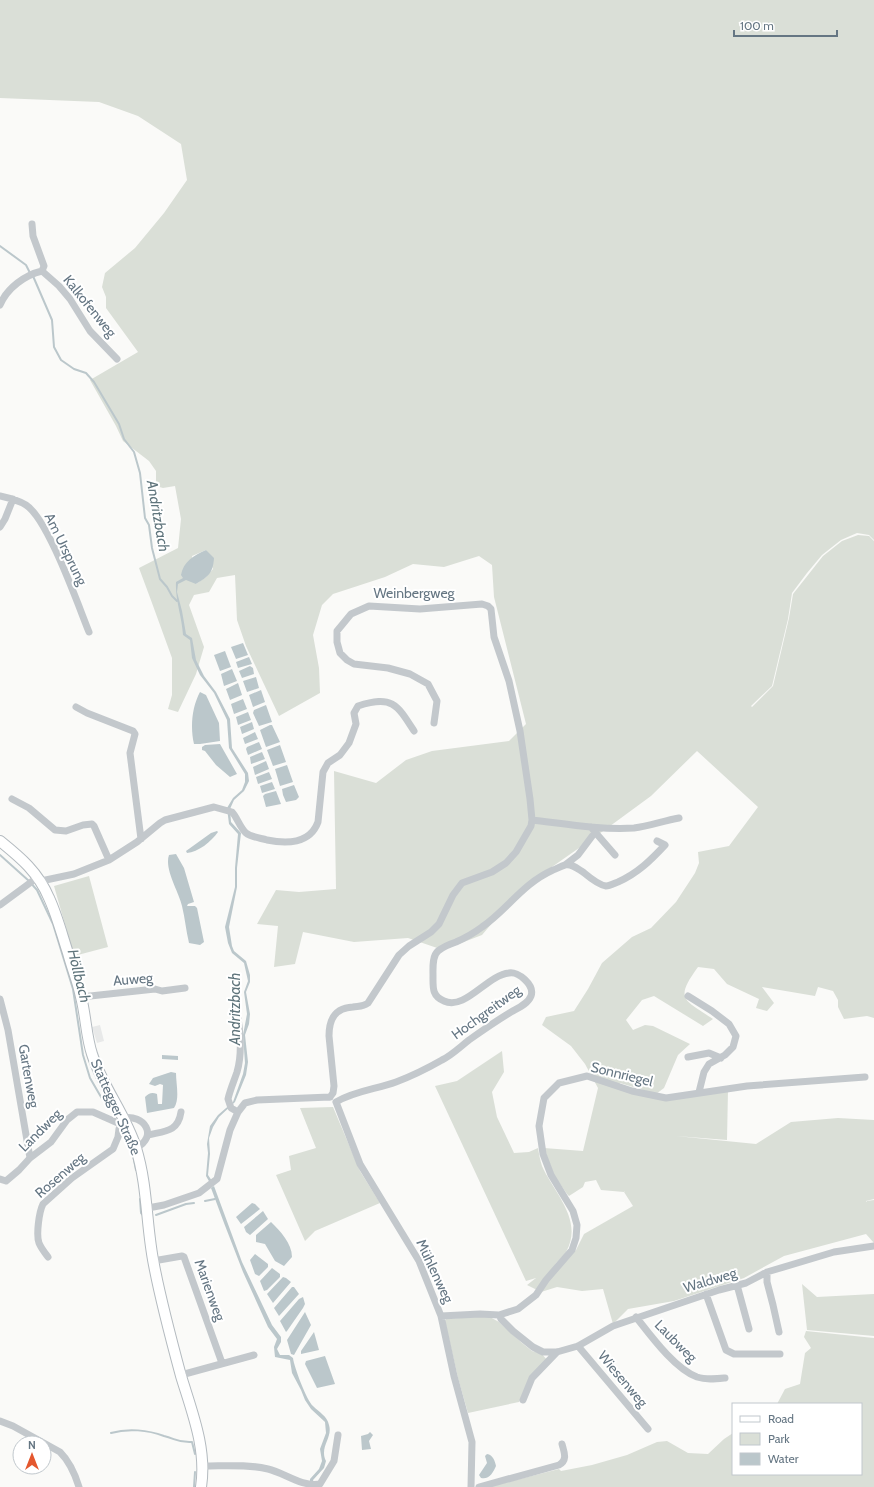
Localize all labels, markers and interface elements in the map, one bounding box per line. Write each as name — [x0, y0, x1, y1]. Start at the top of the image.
scale bar — [734, 12, 837, 38]
text: 100 m — [740, 18, 774, 33]
street label: Kalkofenweg — [59, 271, 121, 342]
water label: Andritzbach — [143, 478, 173, 553]
street label: Am Ursprung — [41, 510, 92, 589]
street label: Weinbergweg — [373, 584, 456, 602]
water label: Höllbach — [64, 947, 94, 1005]
street label: Auweg — [112, 969, 155, 989]
water label: Andritzbach — [226, 973, 244, 1046]
street label: Hochgreitweg — [448, 980, 525, 1043]
street label: Gartenweg — [15, 1043, 44, 1110]
street label: Stattegger Straße — [87, 1056, 145, 1158]
street label: Sonnriegel — [589, 1058, 656, 1091]
street label: Landweg — [15, 1104, 66, 1155]
street label: Rosenweg — [31, 1148, 90, 1202]
street label: Mühlenweg — [412, 1236, 458, 1307]
street label: Marienweg — [191, 1257, 230, 1324]
street label: Waldweg — [681, 1263, 740, 1297]
street label: Laubweg — [651, 1316, 702, 1367]
street label: Wiesenweg — [594, 1347, 652, 1412]
legend — [732, 1403, 862, 1475]
text: Road — [768, 1411, 794, 1426]
text: Park — [768, 1431, 790, 1446]
north arrow — [12, 1435, 52, 1475]
text: N — [28, 1438, 36, 1452]
text: Water — [768, 1451, 799, 1466]

